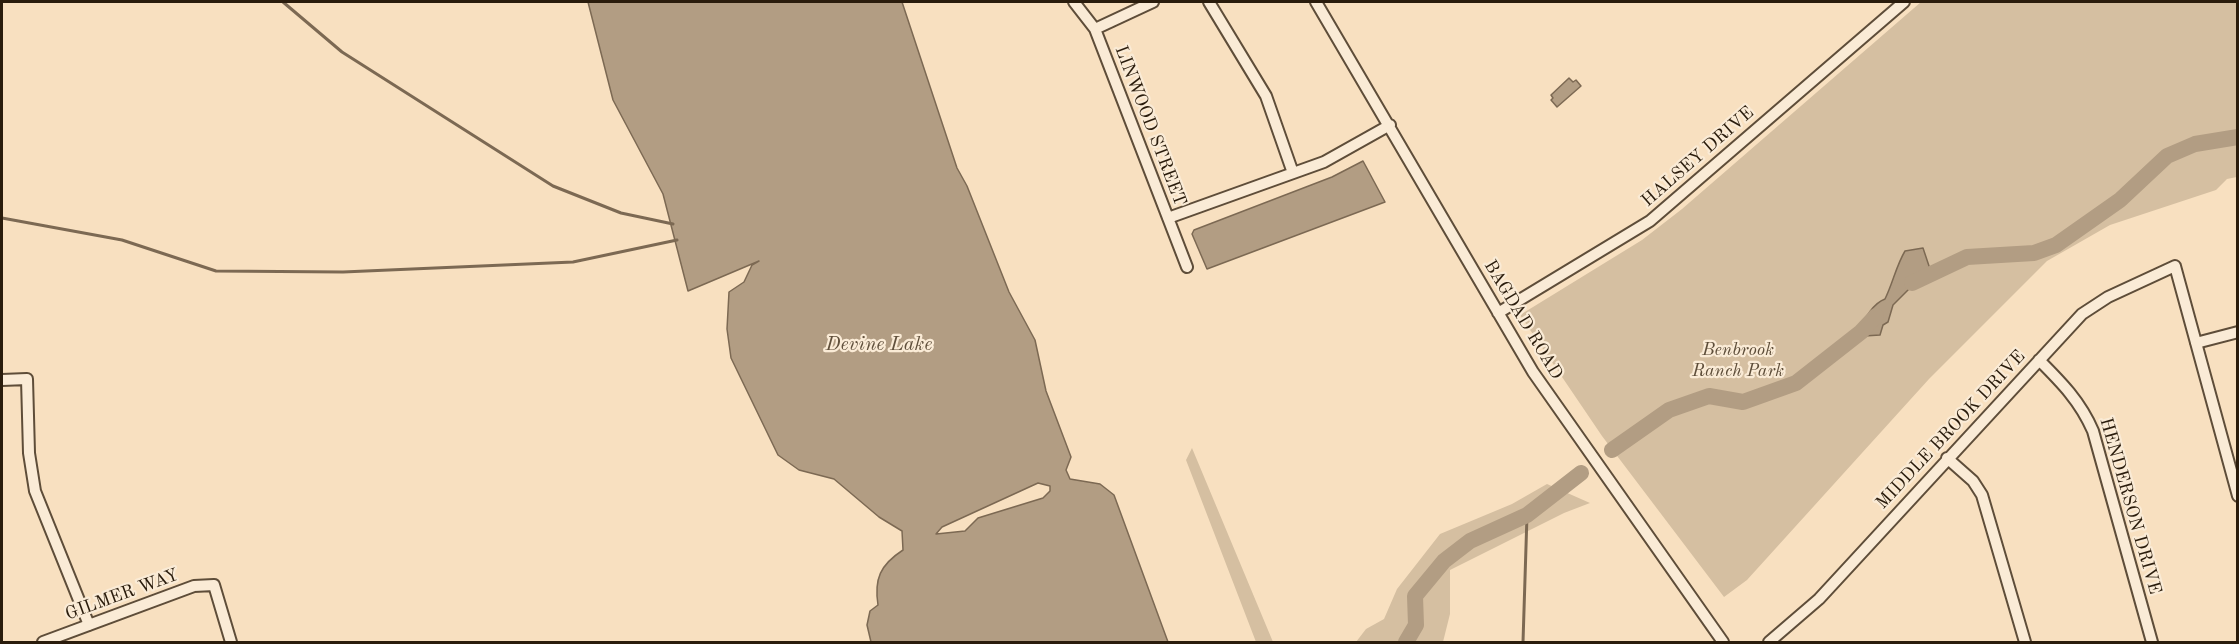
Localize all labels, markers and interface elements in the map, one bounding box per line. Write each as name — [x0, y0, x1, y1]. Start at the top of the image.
street label: LINWOOD STREET — [1109, 43, 1191, 209]
street label: HALSEY DRIVE — [1637, 102, 1759, 212]
street label: BAGDAD ROAD — [1479, 256, 1567, 384]
water label: Devine Lake — [826, 333, 932, 357]
park label: Benbrook Ranch Park — [1692, 339, 1784, 382]
street label: MIDDLE BROOK DRIVE — [1872, 346, 2030, 514]
street label: HENDERSON DRIVE — [2094, 415, 2166, 597]
street label: GILMER WAY — [62, 565, 182, 625]

